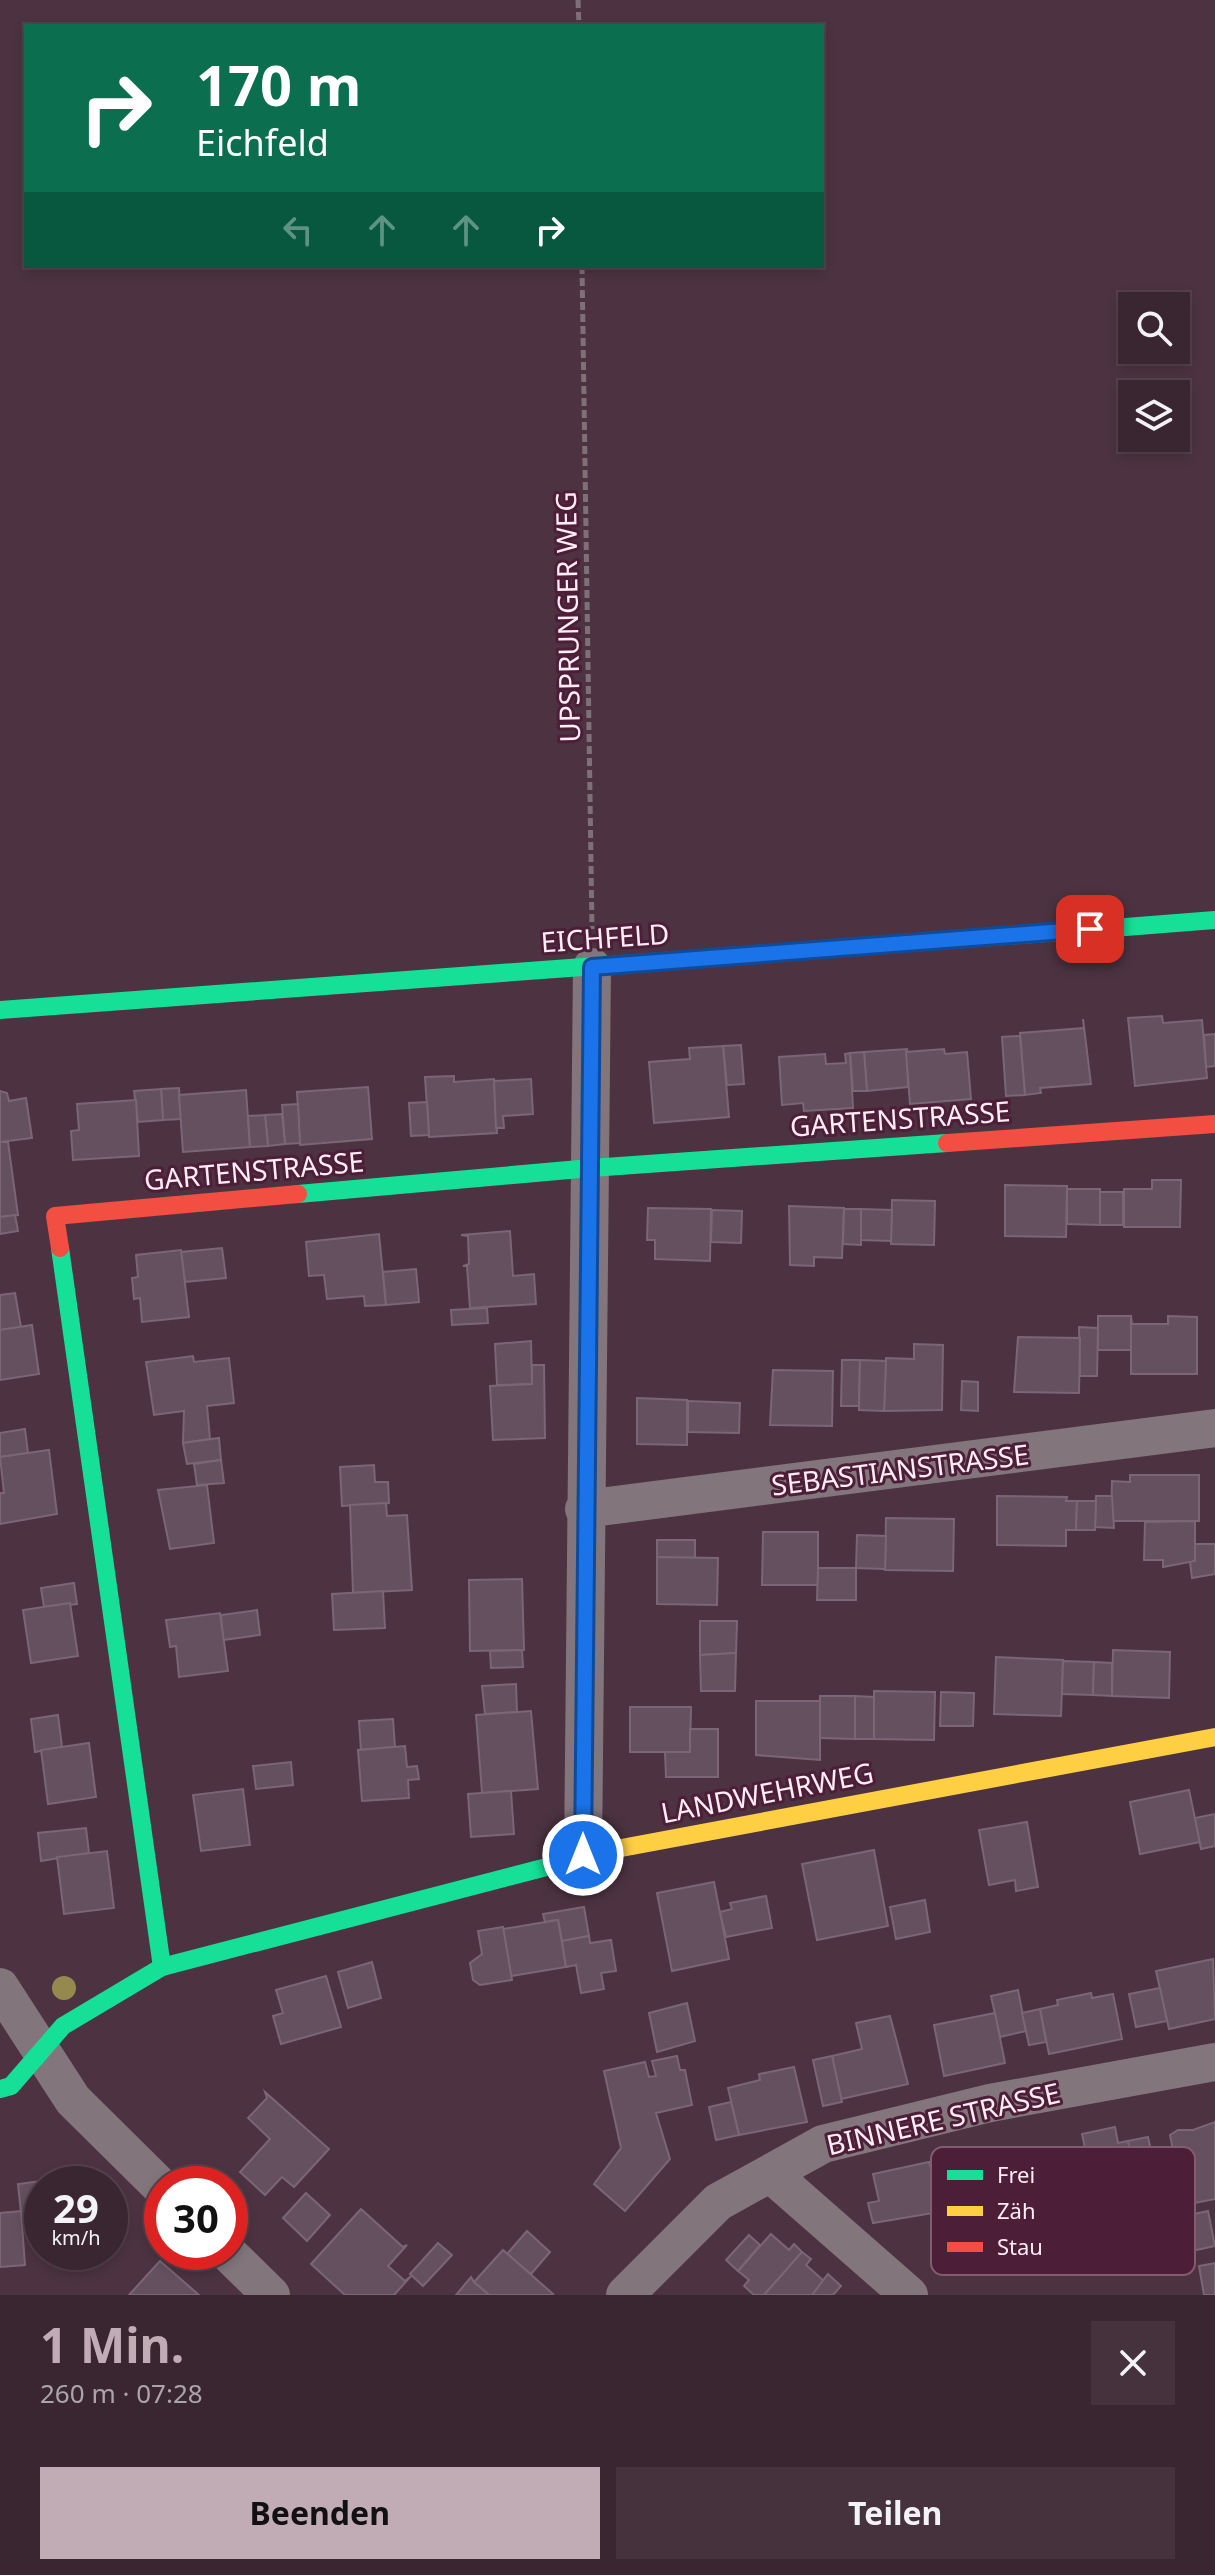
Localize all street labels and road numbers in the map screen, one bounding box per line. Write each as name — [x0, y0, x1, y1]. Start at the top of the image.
street label: UPSPRUNGER WEG — [546, 491, 588, 743]
street label: EICHFELD — [539, 914, 671, 960]
street label: GARTENSTRASSE — [789, 1091, 1011, 1145]
street label: GARTENSTRASSE — [142, 1141, 366, 1199]
street label: SEBASTIANSTRASSE — [769, 1434, 1031, 1504]
street label: LANDWEHRWEG — [657, 1753, 877, 1831]
street label: BINNERE STRASSE — [822, 2073, 1064, 2163]

